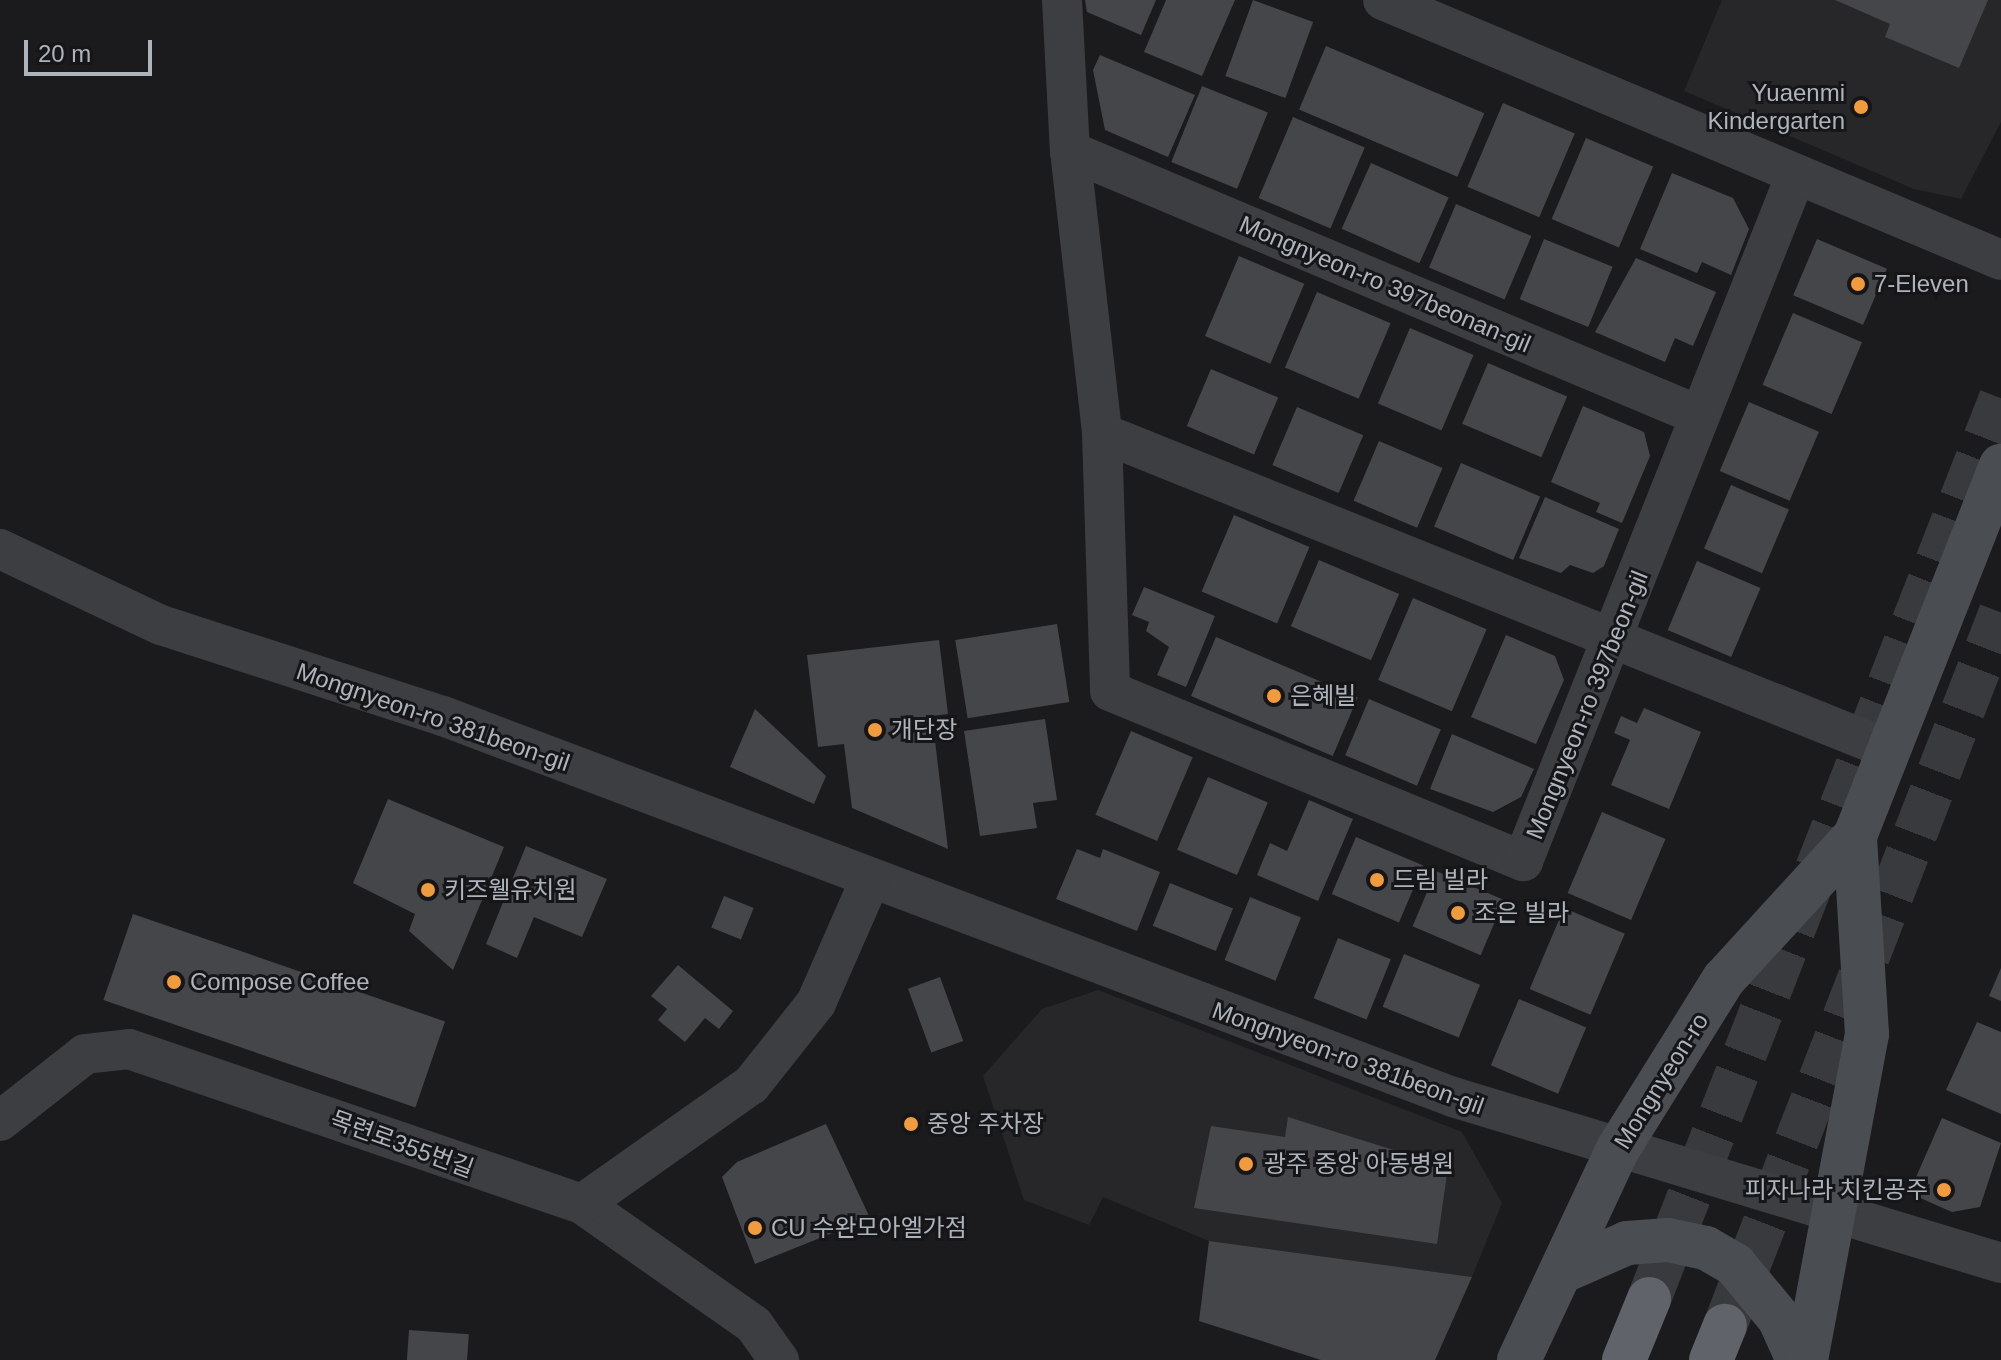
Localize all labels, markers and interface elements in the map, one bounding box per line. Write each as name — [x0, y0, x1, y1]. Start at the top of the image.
scale bar — [28, 24, 156, 74]
text: 20 m — [38, 40, 91, 67]
place label: Yuaenmi Kindergarten — [1708, 79, 1845, 135]
marker: Yuaenmi Kindergarten — [1852, 98, 1870, 116]
street label: Mongnyeon-ro 397beonan-gil — [1235, 209, 1535, 359]
place label: 7-Eleven — [1874, 270, 1969, 298]
marker: 7-Eleven — [1849, 275, 1867, 293]
street label: Mongnyeon-ro 397beon-gil — [1520, 567, 1654, 843]
street label: Mongnyeon-ro 381beon-gil — [293, 657, 573, 777]
place label: 은혜빌 — [1290, 682, 1356, 710]
marker: 은혜빌 — [1265, 687, 1283, 705]
place label: 개단장 — [891, 716, 957, 744]
marker: 개단장 — [866, 721, 884, 739]
place label: 드림 빌라 — [1393, 866, 1488, 894]
marker: 드림 빌라 — [1368, 871, 1386, 889]
place label: 키즈웰유치원 — [444, 876, 576, 904]
marker: 키즈웰유치원 — [419, 881, 437, 899]
place label: 조은 빌라 — [1474, 899, 1569, 927]
marker: 조은 빌라 — [1449, 904, 1467, 922]
place label: Compose Coffee — [190, 968, 370, 996]
marker: Compose Coffee — [165, 973, 183, 991]
street label: Mongnyeon-ro 381beon-gil — [1208, 995, 1488, 1121]
street label: Mongnyeon-ro — [1608, 1008, 1714, 1154]
street label: 목련로355번길 — [326, 1105, 478, 1183]
place label: 중앙 주차장 — [927, 1110, 1044, 1138]
marker: 중앙 주차장 — [902, 1115, 920, 1133]
place label: 광주 중앙 아동병원 — [1264, 1150, 1454, 1178]
marker: 광주 중앙 아동병원 — [1235, 1153, 1257, 1175]
place label: 피자나라 치킨공주 — [1745, 1176, 1928, 1204]
marker: 피자나라 치킨공주 — [1935, 1181, 1953, 1199]
place label: CU 수완모아엘가점 — [771, 1214, 967, 1242]
marker: CU 수완모아엘가점 — [746, 1219, 764, 1237]

